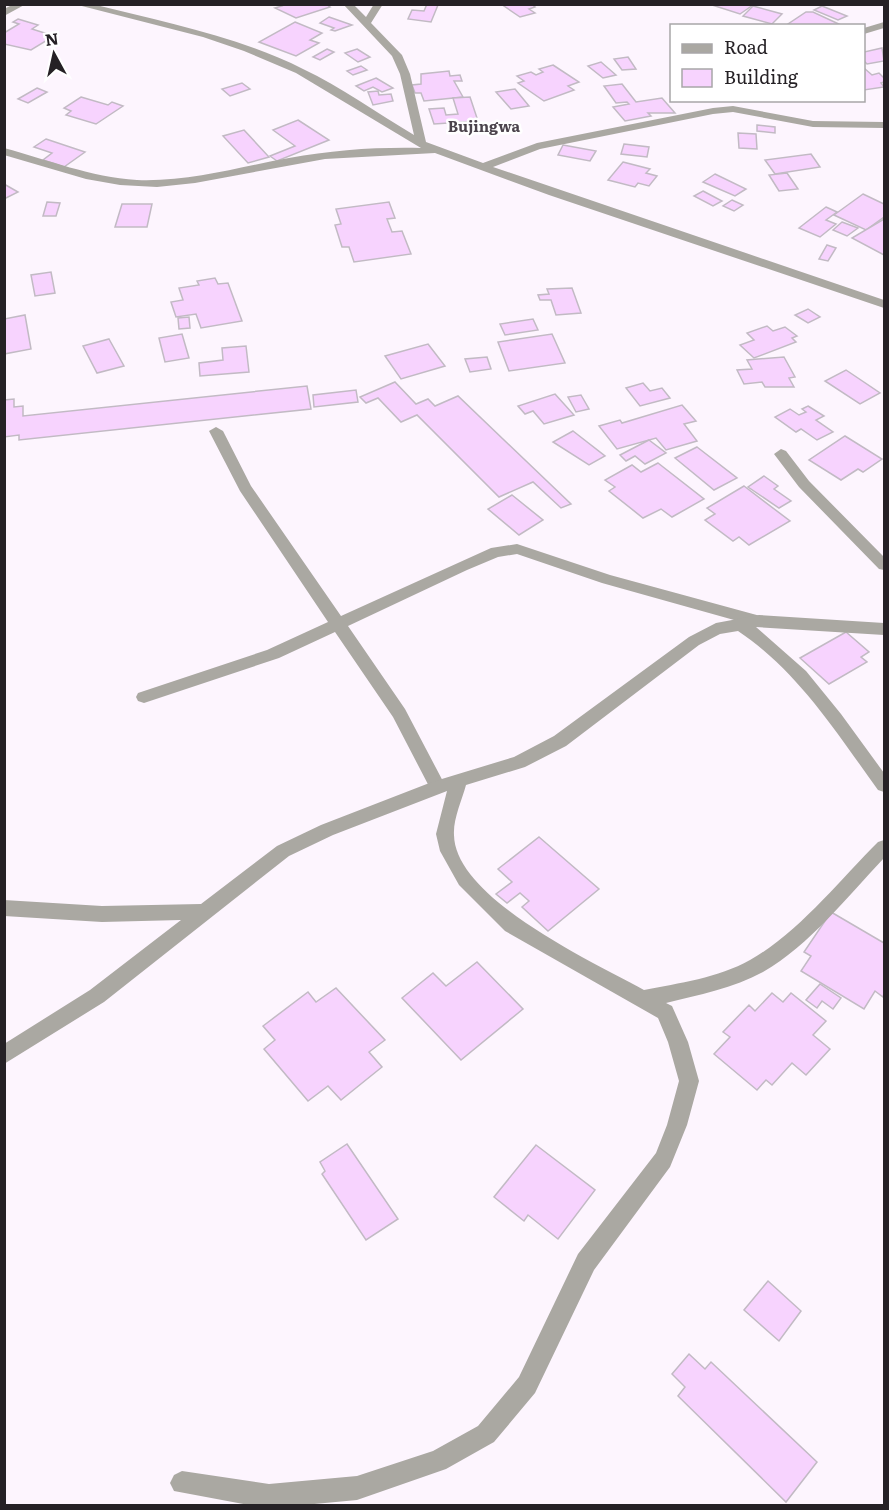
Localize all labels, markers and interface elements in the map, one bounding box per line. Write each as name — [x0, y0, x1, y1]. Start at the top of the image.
north arrow — [24, 24, 84, 84]
legend — [670, 24, 865, 102]
text: N — [43, 25, 60, 51]
text: Road — [724, 33, 768, 60]
text: Building — [724, 63, 799, 90]
district label: Bujingwa — [448, 114, 521, 137]

